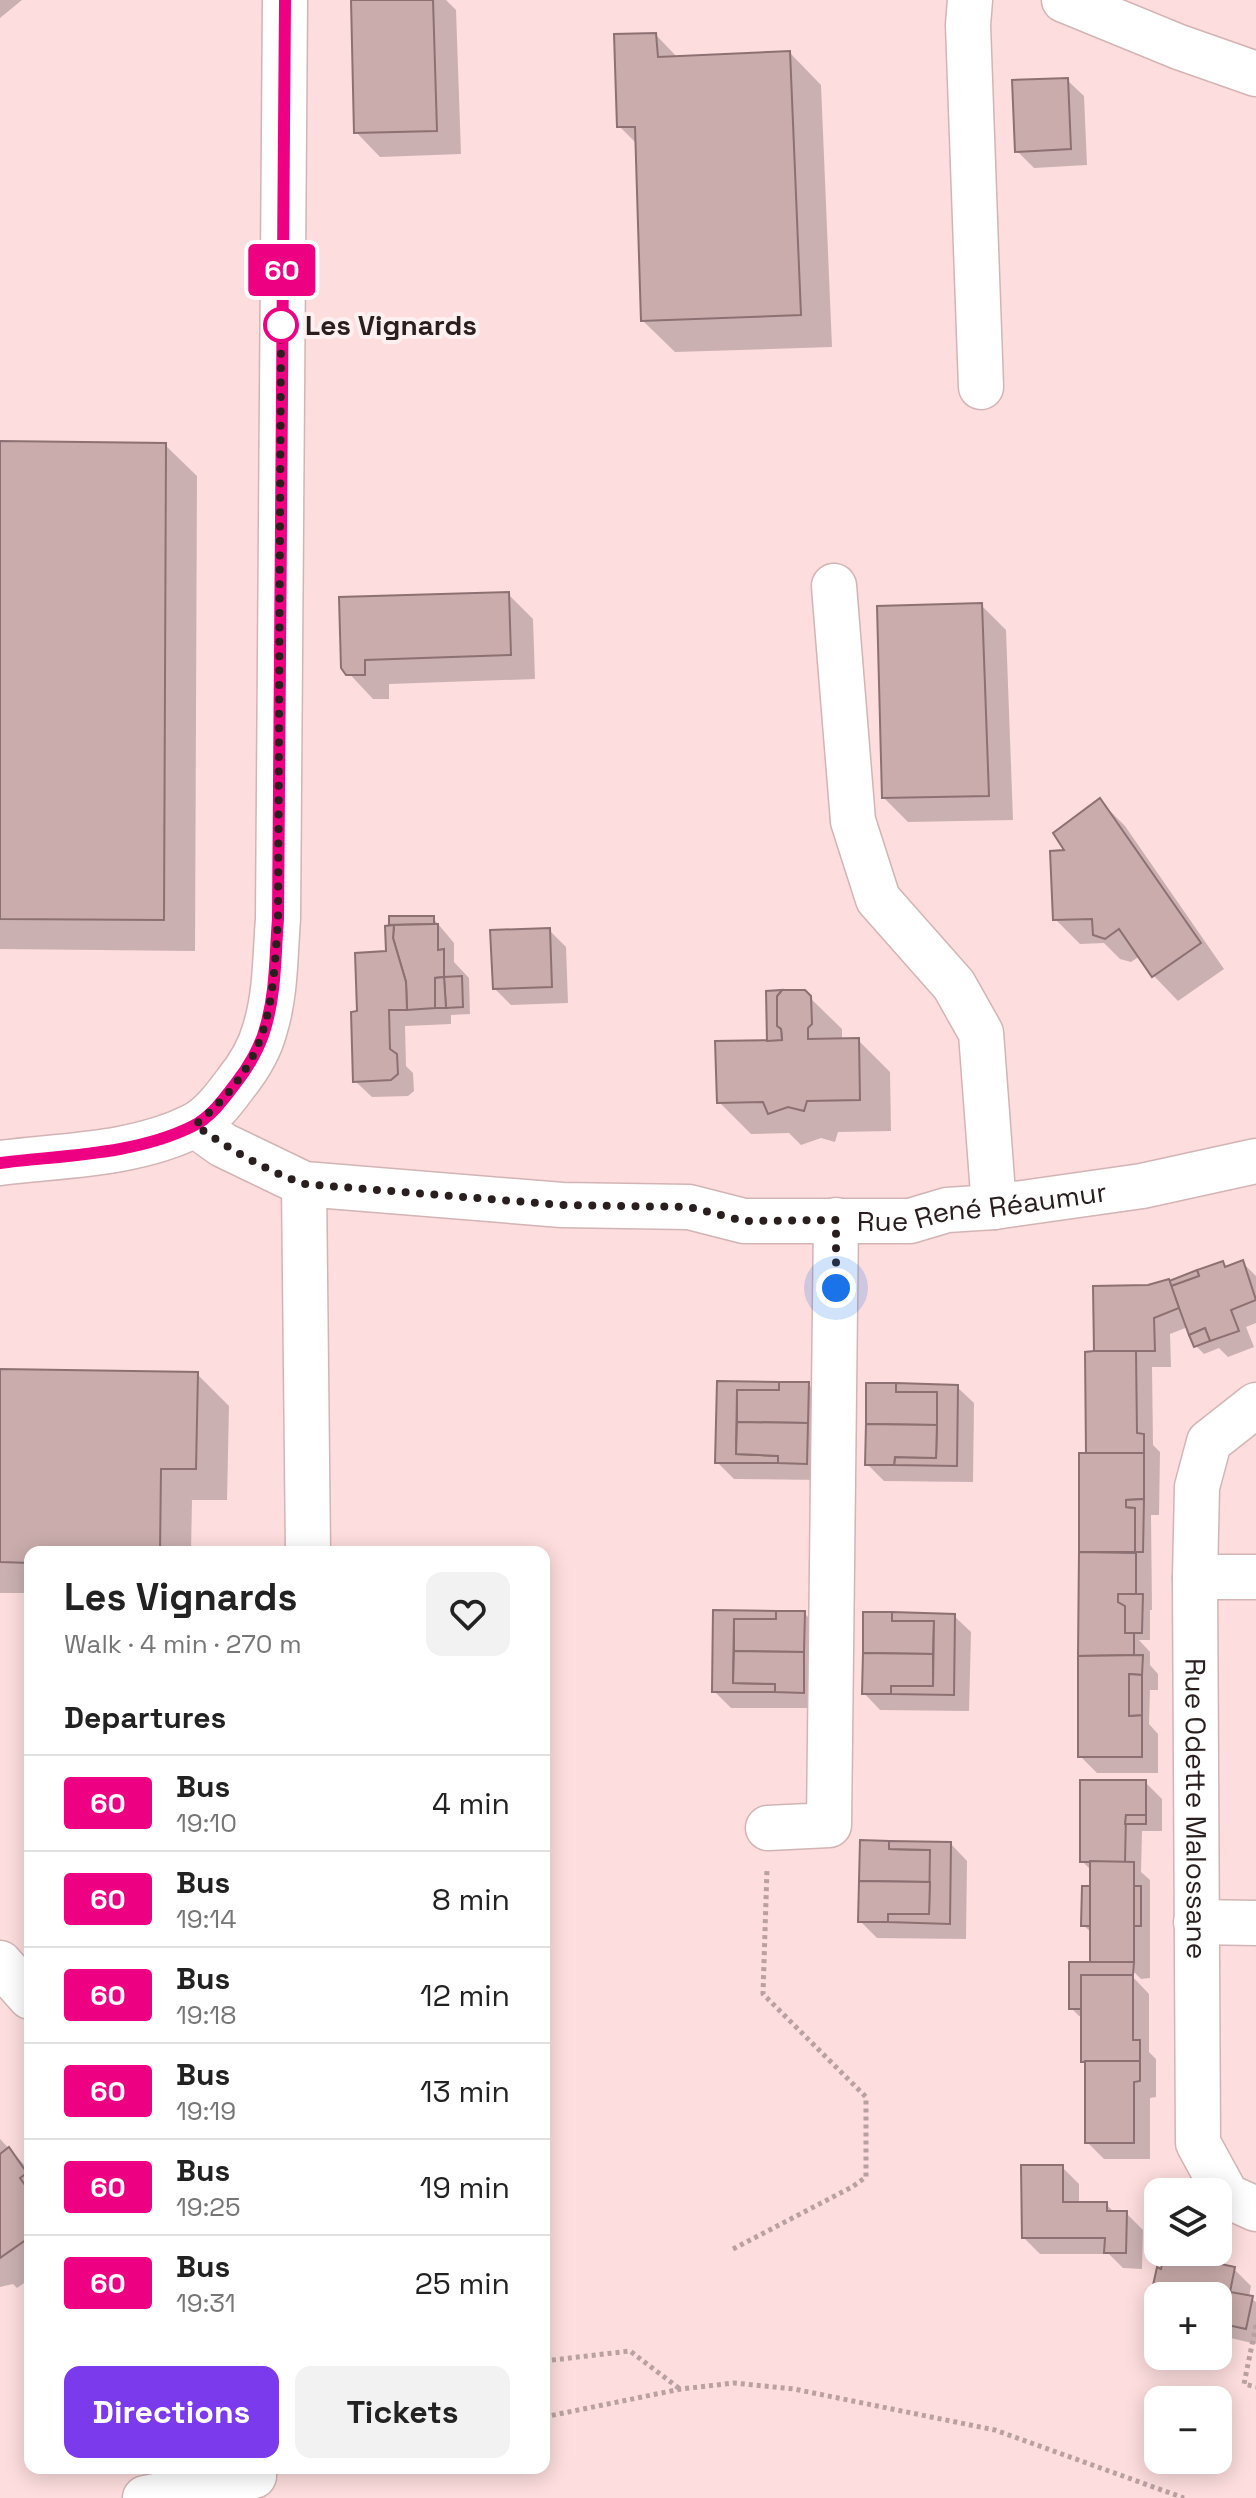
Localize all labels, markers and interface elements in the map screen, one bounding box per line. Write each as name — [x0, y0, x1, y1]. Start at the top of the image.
line badge: 60 — [246, 244, 318, 296]
text: 60 — [264, 252, 300, 288]
place label: Les Vignards — [305, 307, 477, 343]
marker: Les Vignards — [264, 308, 298, 342]
street label: Rue René Réaumur — [857, 1173, 1109, 1239]
your location — [816, 1268, 856, 1308]
button: heart — [426, 1572, 510, 1656]
text: Les Vignards — [64, 1573, 297, 1621]
text: Walk · 4 min · 270 m — [64, 1627, 302, 1661]
street label: Rue Odette Malossane — [1177, 1658, 1215, 1959]
text: Departures — [64, 1698, 226, 1737]
text: Bus — [176, 1767, 230, 1806]
text: 4 min — [432, 1784, 510, 1823]
text: 60 — [90, 1785, 126, 1821]
text: 19:10 — [176, 1806, 237, 1840]
text: Bus — [176, 1863, 230, 1902]
text: 8 min — [432, 1880, 510, 1919]
text: 60 — [90, 1881, 126, 1917]
text: 19:14 — [176, 1902, 236, 1936]
text: Bus — [176, 1959, 230, 1998]
text: 12 min — [420, 1976, 510, 2015]
text: 60 — [90, 1977, 126, 2013]
text: 19:18 — [176, 1998, 236, 2032]
text: Bus — [176, 2055, 230, 2094]
text: 13 min — [420, 2072, 510, 2111]
text: 60 — [90, 2073, 126, 2109]
text: 19:19 — [176, 2094, 236, 2128]
text: Bus — [176, 2151, 230, 2190]
text: 19 min — [420, 2168, 510, 2207]
text: 60 — [90, 2169, 126, 2205]
map controls — [1144, 2178, 1232, 2474]
button: layers — [1144, 2178, 1232, 2266]
text: 19:25 — [176, 2190, 241, 2224]
text: Bus — [176, 2247, 230, 2286]
text: 25 min — [415, 2264, 510, 2303]
text: 60 — [90, 2265, 126, 2301]
button: + — [1144, 2282, 1232, 2370]
text: 19:31 — [176, 2286, 236, 2320]
button: Directions — [64, 2366, 279, 2458]
button: Tickets — [295, 2366, 510, 2458]
button: − — [1144, 2386, 1232, 2474]

